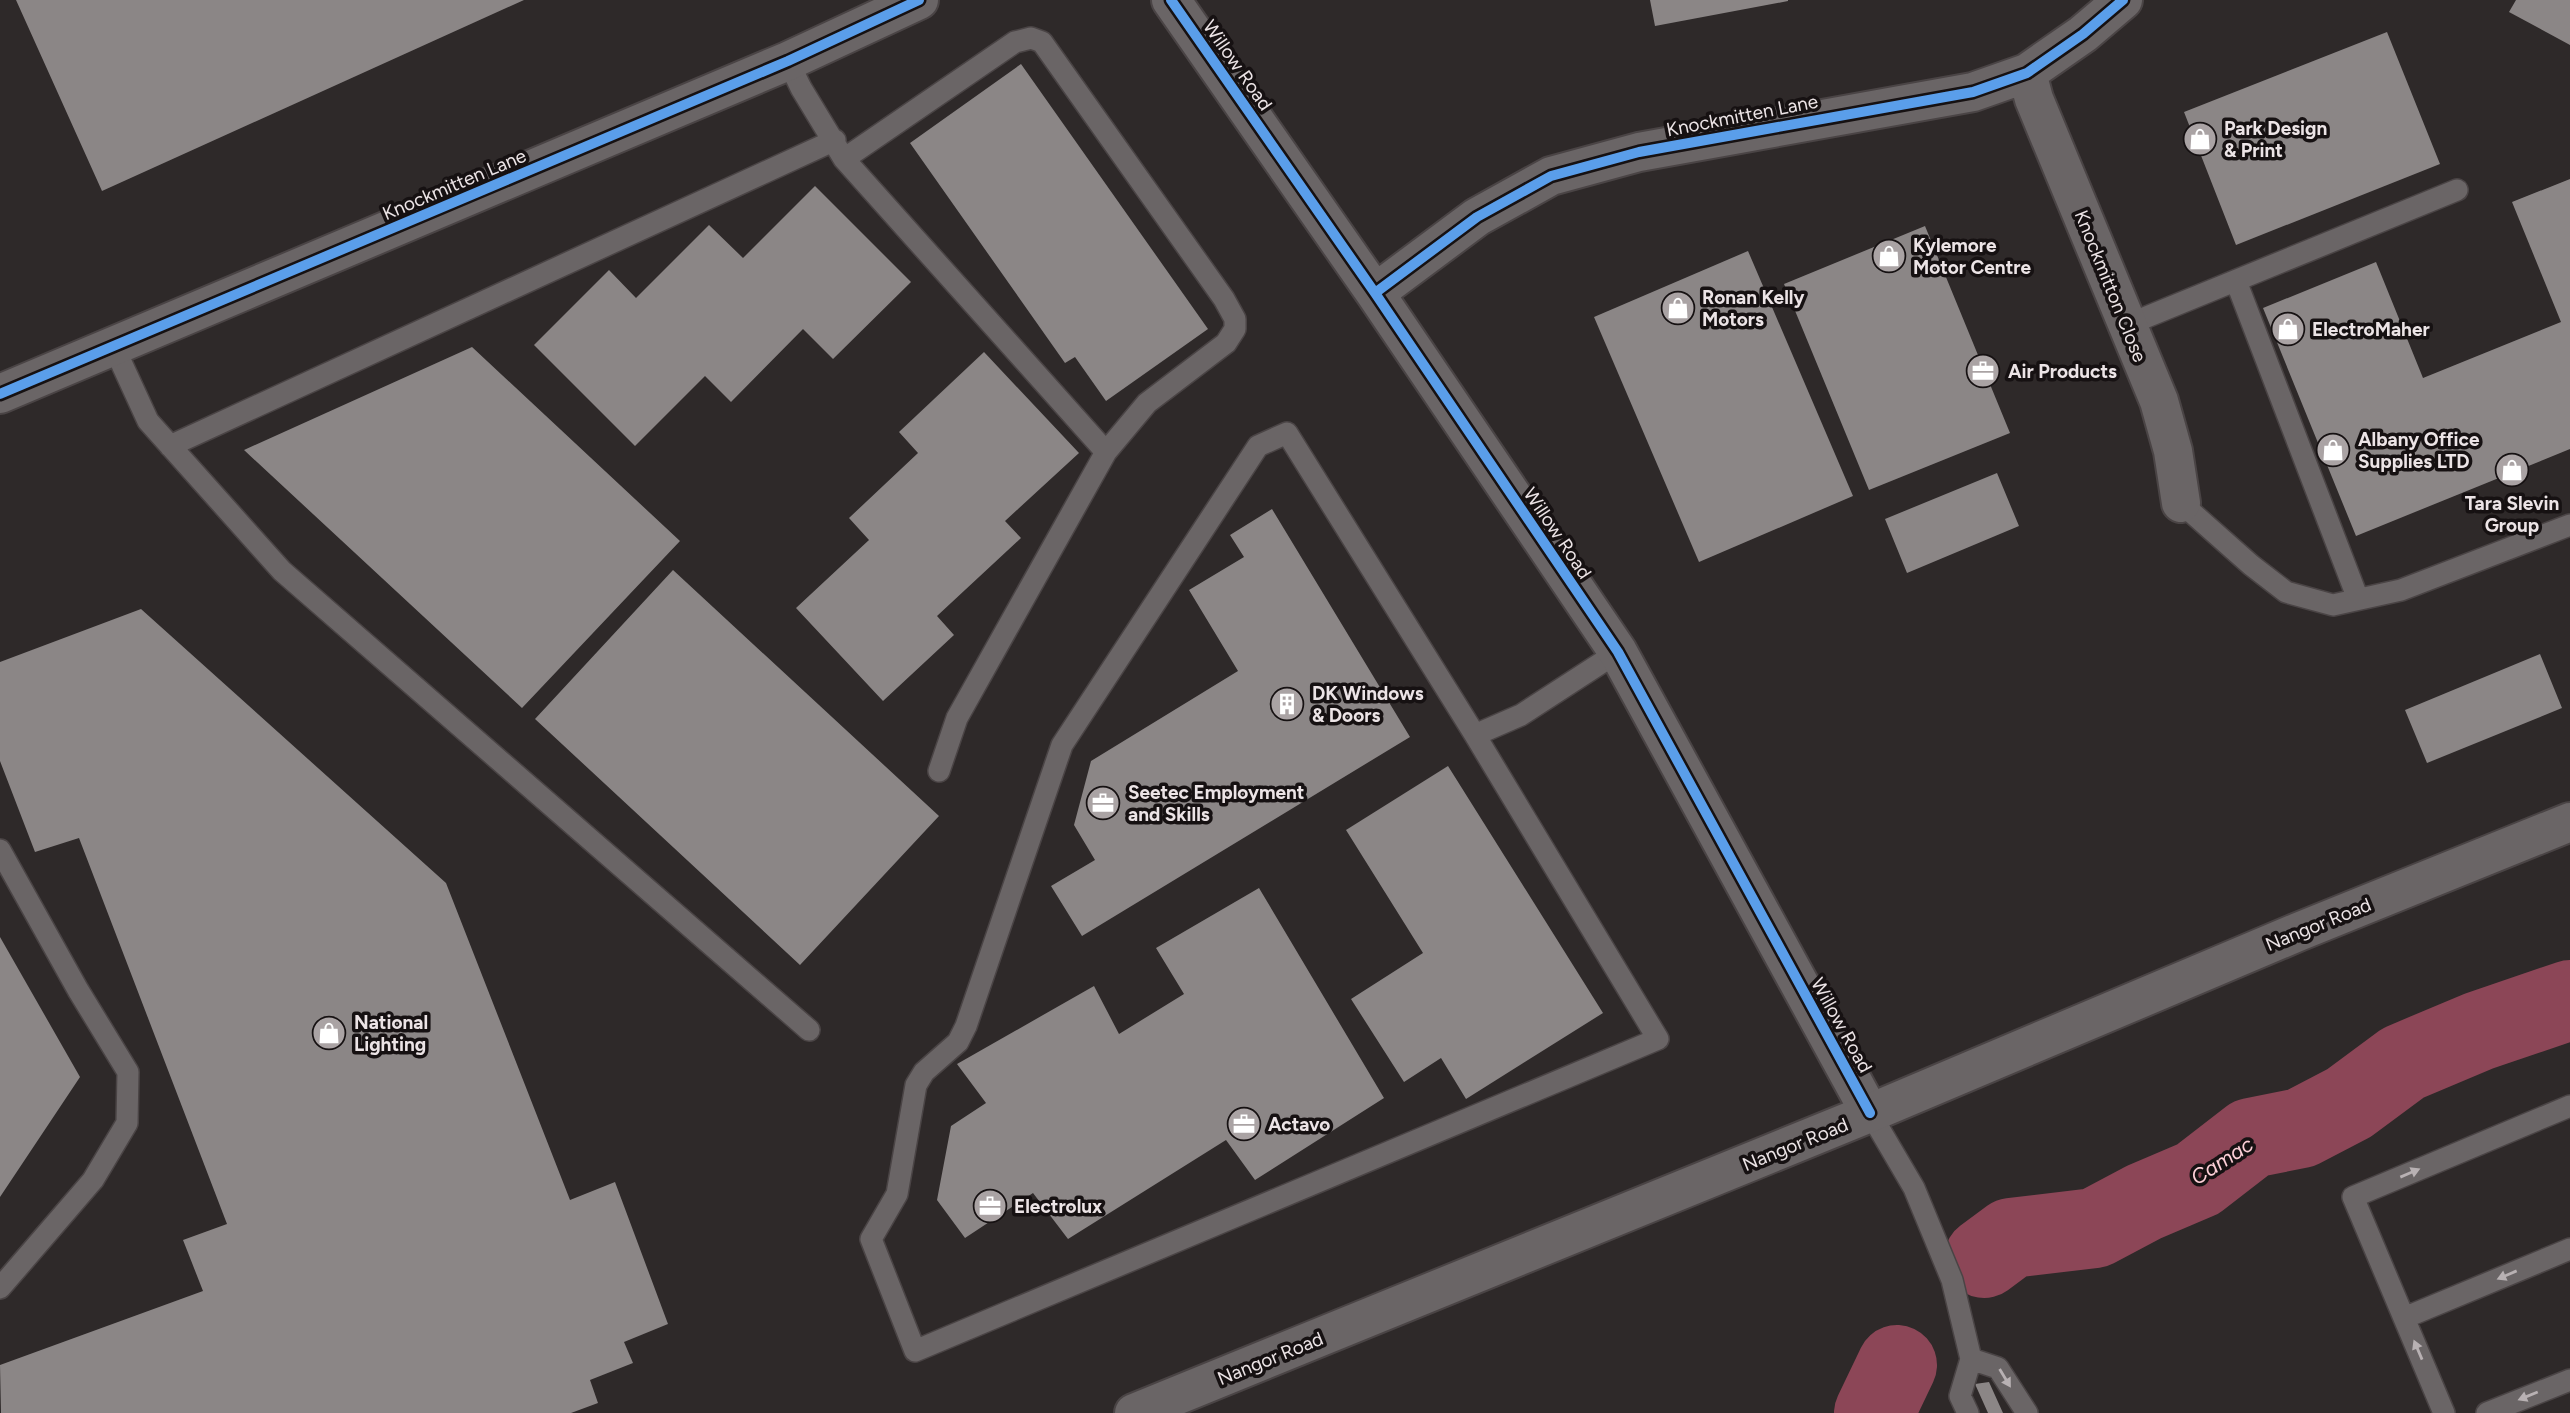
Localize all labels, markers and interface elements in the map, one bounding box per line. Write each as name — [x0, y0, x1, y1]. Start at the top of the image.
street label: Willow Road — [1198, 16, 1277, 115]
street label: Knockmitten Lane — [1664, 90, 1820, 141]
place label: Park Design & Print — [2224, 117, 2327, 162]
shop icon: Park Design & Print — [2181, 120, 2219, 158]
street label: Knockmitten Lane — [379, 144, 529, 225]
street label: Knockmitton Close — [2070, 207, 2152, 366]
place label: Kylemore Motor Centre — [1913, 234, 2031, 279]
shop icon: Kylemore Motor Centre — [1870, 237, 1908, 275]
place label: Ronan Kelly Motors — [1702, 286, 1804, 331]
shop icon: Ronan Kelly Motors — [1659, 289, 1697, 327]
shop icon: ElectroMaher — [2269, 310, 2307, 348]
place label: ElectroMaher — [2312, 318, 2430, 341]
office icon: Air Products — [1964, 352, 2002, 390]
place label: Air Products — [2008, 360, 2117, 383]
place label: Albany Office Supplies LTD — [2358, 428, 2480, 473]
shop icon: Albany Office Supplies LTD — [2314, 431, 2352, 469]
shop icon: Tara Slevin Group — [2493, 451, 2531, 489]
street label: Willow Road — [1519, 483, 1597, 583]
place label: Tara Slevin Group — [2465, 492, 2559, 537]
place label: DK Windows & Doors — [1312, 682, 1424, 727]
building icon: DK Windows & Doors — [1268, 685, 1306, 723]
place label: Seetec Employment and Skills — [1128, 781, 1305, 826]
office icon: Seetec Employment and Skills — [1084, 784, 1122, 822]
street label: Nangor Road — [2262, 893, 2374, 956]
street label: Willow Road — [1806, 974, 1877, 1077]
place label: National Lighting — [354, 1011, 428, 1056]
shop icon: National Lighting — [310, 1014, 348, 1052]
office icon: Actavo — [1225, 1105, 1263, 1143]
place label: Actavo — [1268, 1113, 1330, 1136]
street label: Nangor Road — [1739, 1113, 1851, 1176]
water label: Camac — [2186, 1131, 2258, 1190]
one-way arrow — [2400, 1167, 2420, 1179]
office icon: Electrolux — [971, 1187, 1009, 1225]
place label: Electrolux — [1014, 1195, 1102, 1218]
one-way arrow — [2497, 1269, 2517, 1281]
street label: Nangor Road — [1214, 1327, 1326, 1390]
one-way arrow — [2412, 1339, 2423, 1360]
one-way arrow — [1998, 1369, 2011, 1388]
one-way arrow — [2518, 1391, 2539, 1402]

